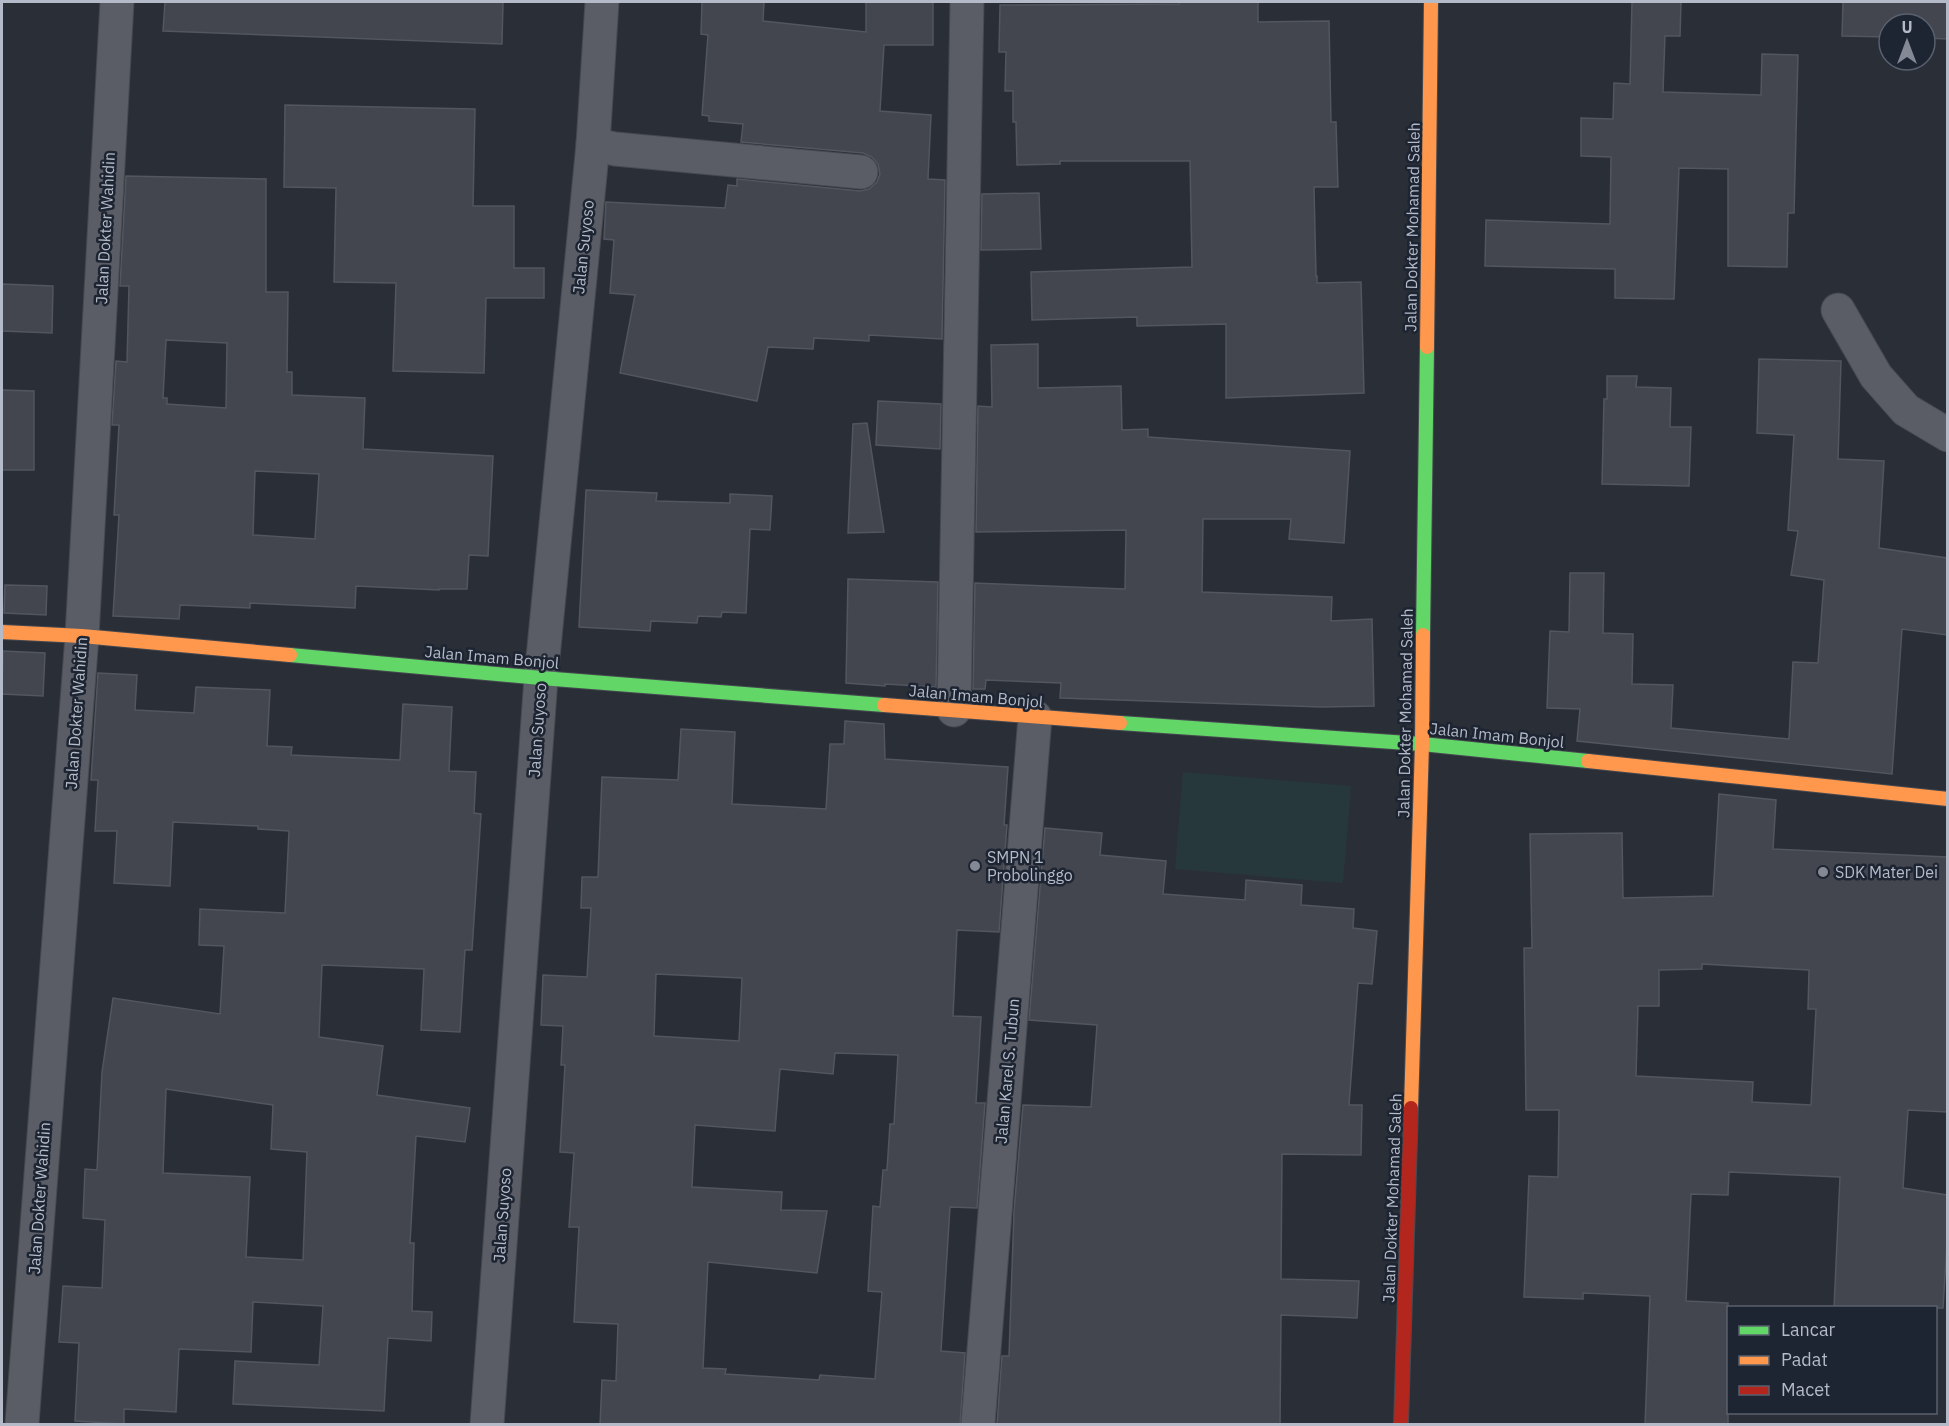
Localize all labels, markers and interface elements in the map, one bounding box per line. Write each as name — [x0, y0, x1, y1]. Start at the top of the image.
north arrow — [1877, 12, 1937, 72]
text: U — [1901, 17, 1913, 37]
street label: Jalan Dokter Mohamad Saleh — [1400, 122, 1424, 332]
street label: Jalan Dokter Wahidin — [91, 151, 119, 305]
street label: Jalan Suyoso — [568, 199, 598, 295]
street label: Jalan Dokter Mohamad Saleh — [1393, 608, 1417, 818]
street label: Jalan Dokter Wahidin — [61, 636, 91, 790]
street label: Jalan Imam Bonjol — [424, 641, 560, 673]
street label: Jalan Imam Bonjol — [908, 680, 1044, 712]
street label: Jalan Suyoso — [524, 682, 550, 778]
street label: Jalan Imam Bonjol — [1429, 718, 1565, 752]
place label: SMPN 1 Probolinggo — [987, 847, 1073, 885]
marker: SMPN 1 Probolinggo — [968, 859, 982, 873]
place label: SDK Mater Dei — [1835, 862, 1938, 882]
marker: SDK Mater Dei — [1816, 865, 1830, 879]
street label: Jalan Karel S. Tubun — [991, 997, 1023, 1145]
street label: Jalan Dokter Mohamad Saleh — [1378, 1093, 1406, 1303]
street label: Jalan Dokter Wahidin — [24, 1121, 54, 1275]
street label: Jalan Suyoso — [489, 1167, 515, 1263]
legend — [1727, 1306, 1937, 1414]
text: Lancar — [1781, 1318, 1836, 1341]
text: Padat — [1781, 1348, 1828, 1371]
text: Macet — [1781, 1378, 1830, 1401]

